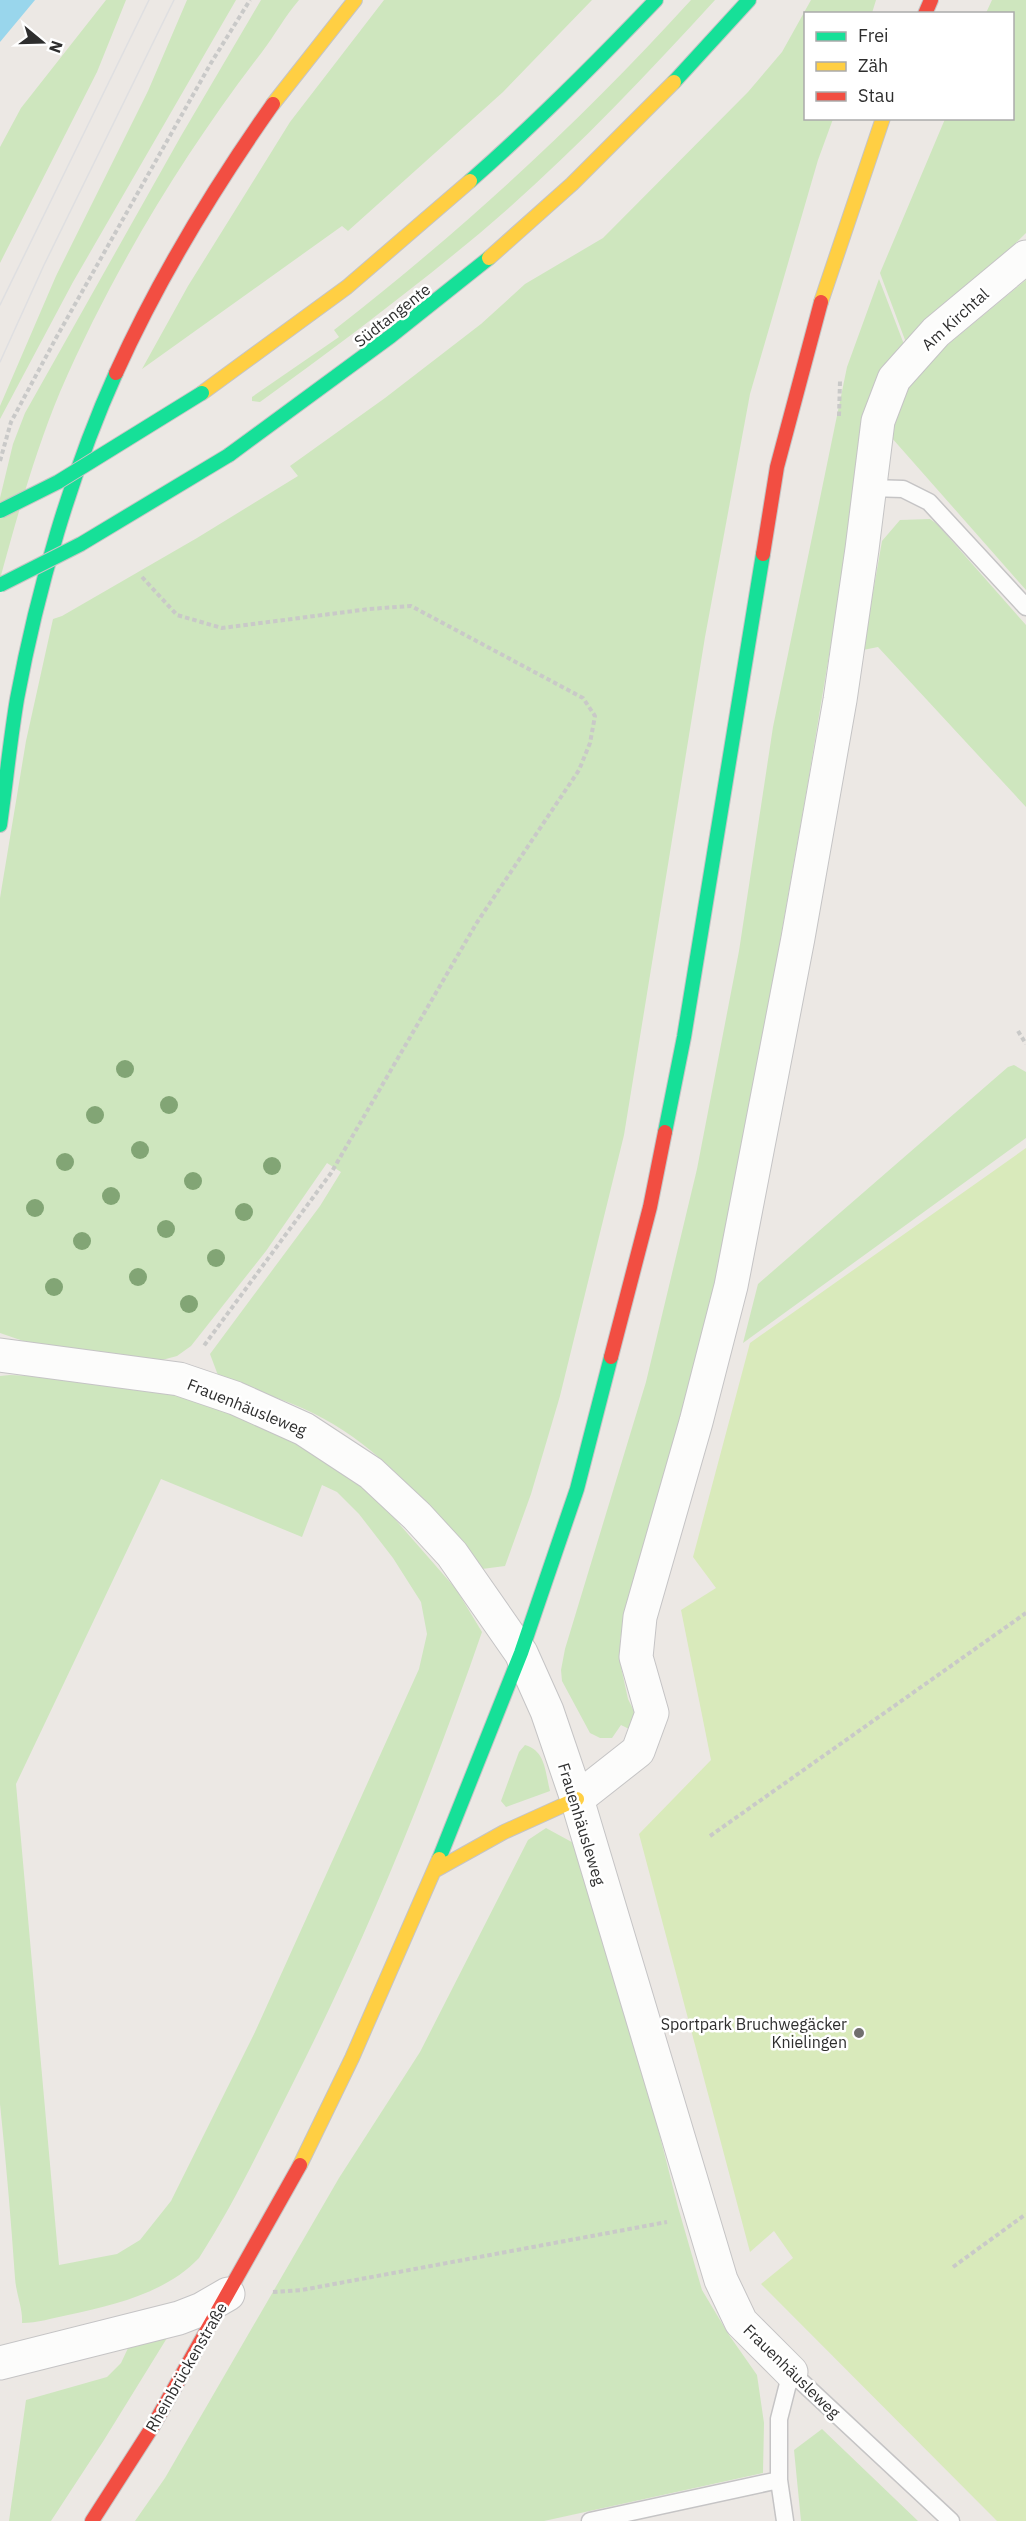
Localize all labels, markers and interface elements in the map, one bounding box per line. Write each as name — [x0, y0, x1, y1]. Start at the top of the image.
north arrow — [12, 12, 72, 72]
legend — [804, 12, 1014, 120]
text: Frei — [858, 24, 889, 47]
text: N — [45, 38, 68, 56]
text: Zäh — [858, 54, 888, 77]
text: Stau — [858, 84, 895, 107]
street label: Südtangente — [350, 279, 434, 351]
street label: Am Kirchtal — [917, 284, 993, 354]
street label: Frauenhäusleweg — [184, 1374, 310, 1440]
street label: Frauenhäusleweg — [554, 1760, 610, 1888]
place label: Sportpark Bruchwegäcker Knielingen — [661, 2014, 847, 2052]
marker: Sportpark Bruchwegäcker Knielingen — [852, 2026, 866, 2040]
street label: Rheinbrückenstraße — [141, 2299, 231, 2435]
street label: Frauenhäusleweg — [739, 2320, 845, 2423]

